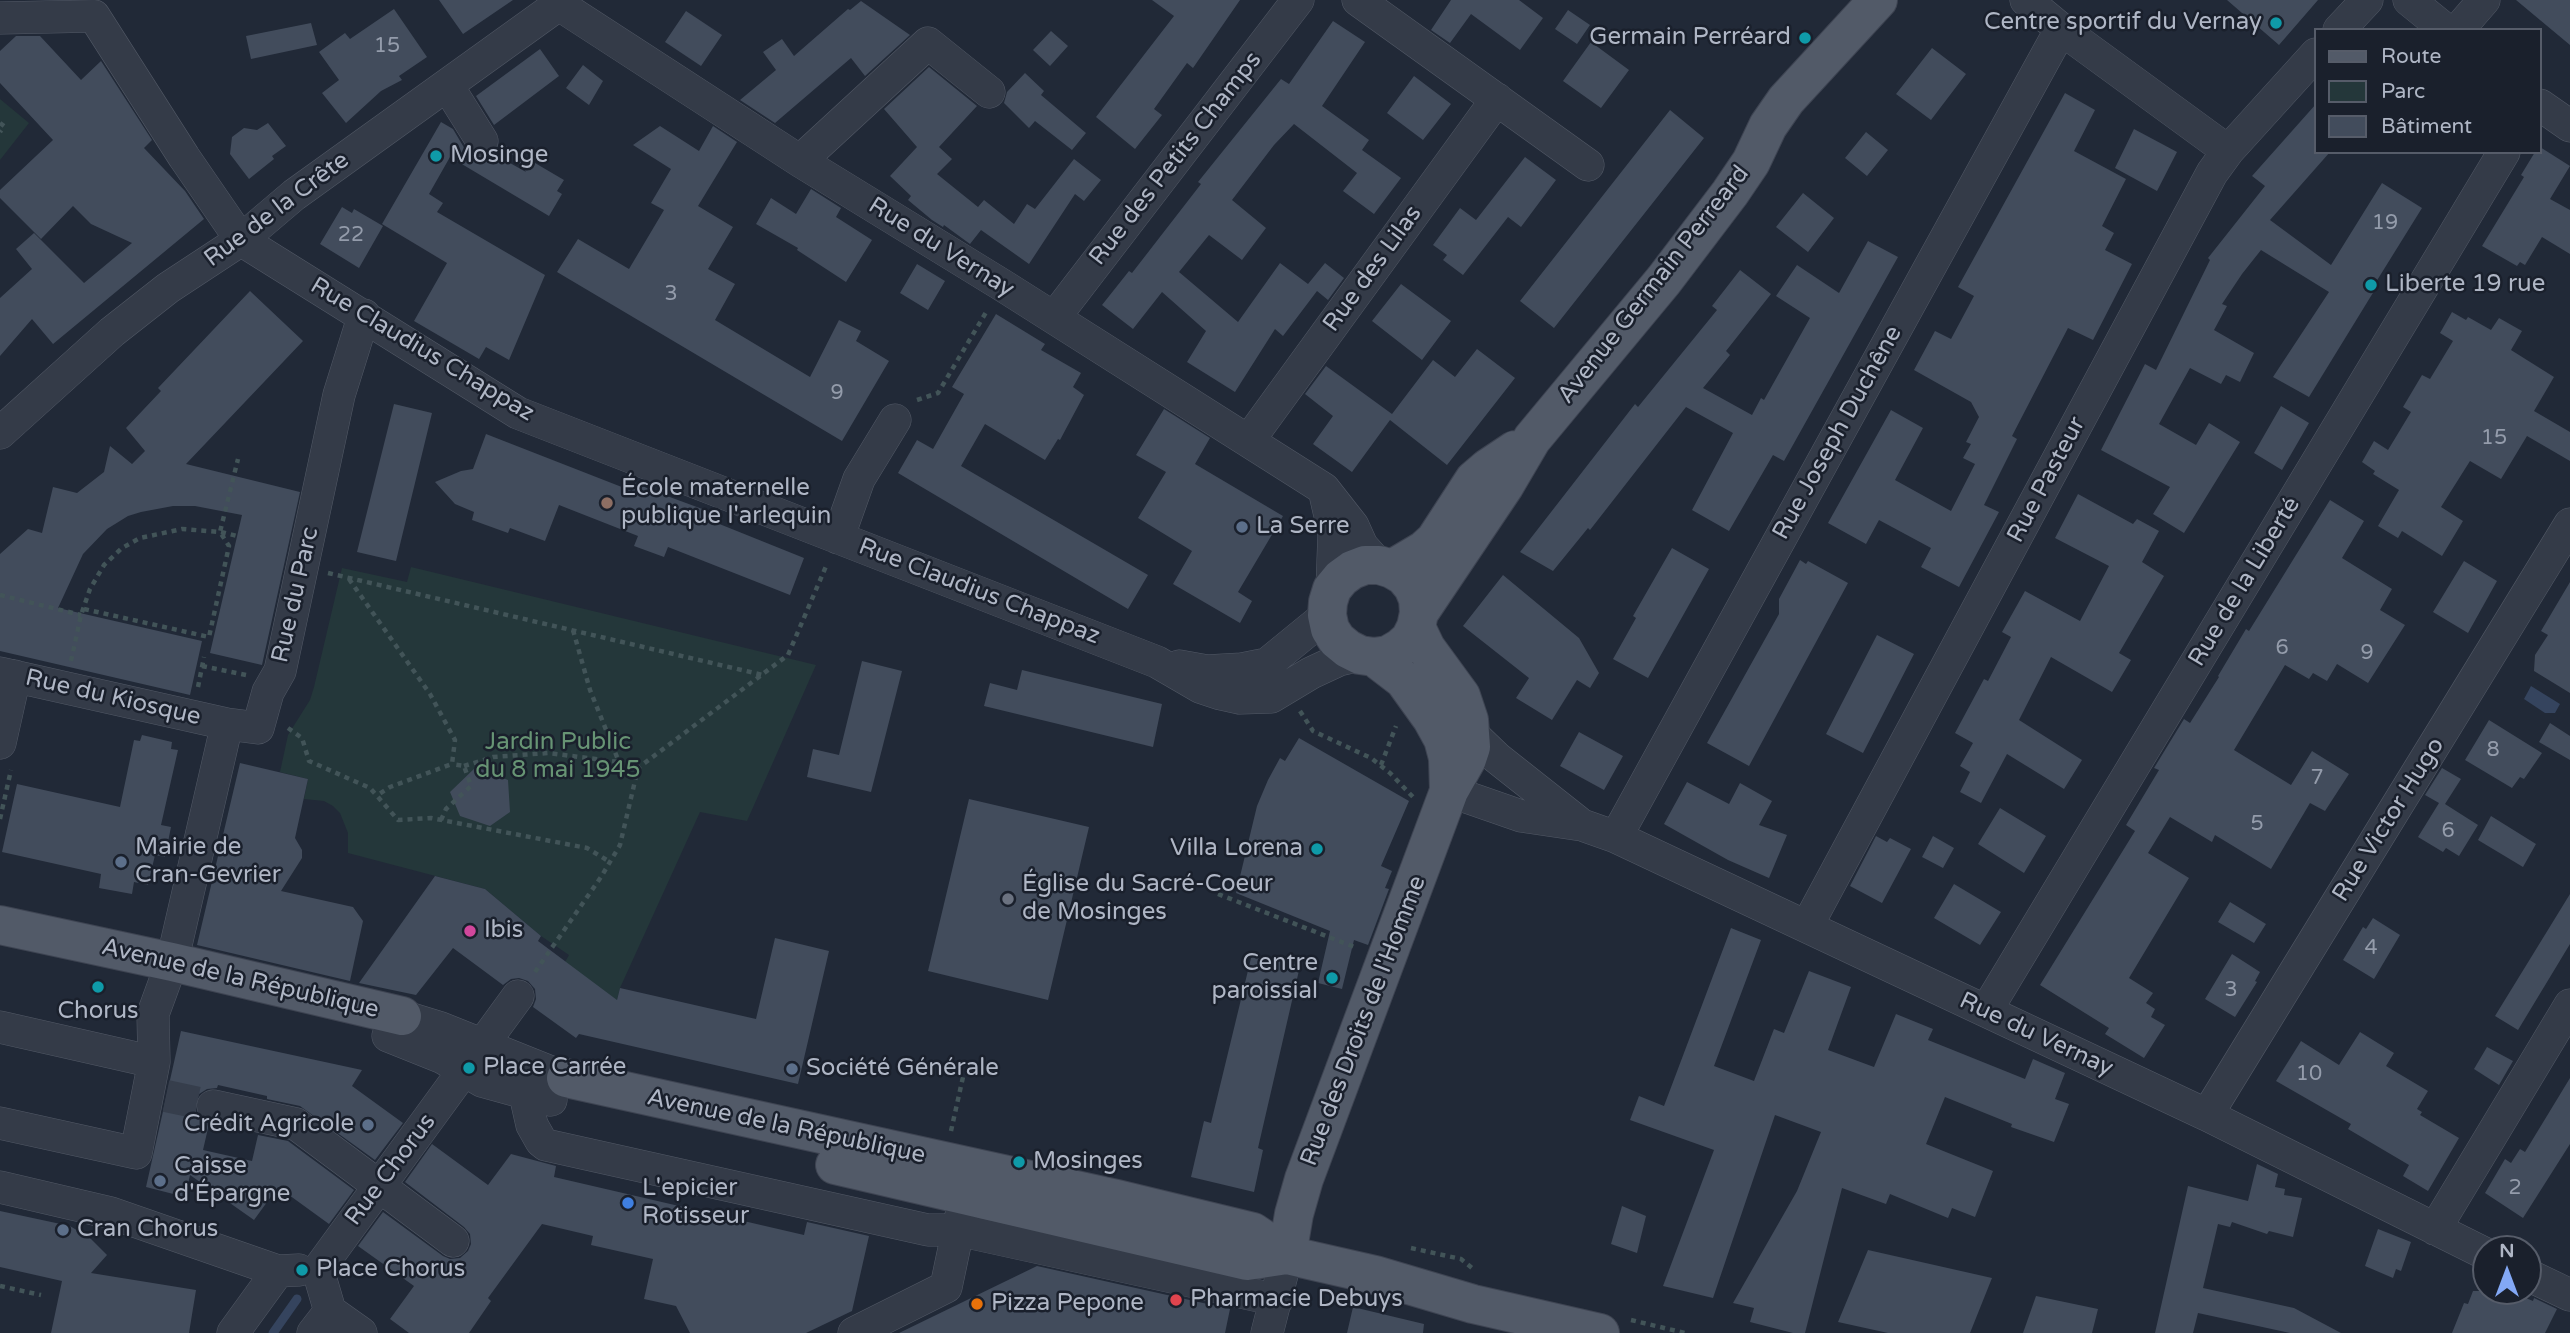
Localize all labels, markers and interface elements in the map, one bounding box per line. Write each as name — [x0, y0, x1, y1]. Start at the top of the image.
place label: Centre sportif du Vernay — [1984, 9, 2262, 37]
marker: Centre sportif du Vernay — [2268, 15, 2284, 31]
place label: Germain Perréard — [1589, 24, 1791, 52]
legend — [2314, 28, 2542, 154]
marker: Germain Perréard — [1797, 30, 1813, 46]
house number: 15 — [374, 33, 400, 59]
text: Route — [2381, 44, 2441, 69]
street label: Rue des Petits Champs — [1084, 47, 1268, 271]
text: Parc — [2381, 79, 2425, 104]
text: Bâtiment — [2381, 114, 2472, 139]
place label: Mosinge — [450, 142, 548, 170]
street label: Rue de la Crête — [199, 146, 355, 274]
marker: Mosinge — [428, 148, 444, 164]
street label: Avenue Germain Perreard — [1552, 160, 1756, 410]
street label: Rue du Vernay — [863, 192, 1019, 304]
street label: Rue des Lilas — [1318, 200, 1428, 338]
house number: 19 — [2372, 210, 2398, 236]
house number: 22 — [338, 222, 364, 248]
place label: Liberte 19 rue — [2385, 271, 2545, 299]
street label: Rue Claudius Chappaz — [305, 272, 539, 428]
marker: Liberte 19 rue — [2363, 277, 2379, 293]
house number: 3 — [664, 281, 678, 307]
street label: Rue Joseph Duchêne — [1767, 321, 1909, 545]
house number: 9 — [830, 380, 844, 406]
street label: Rue Pasteur — [2002, 412, 2092, 548]
house number: 15 — [2481, 425, 2507, 451]
place label: École maternelle publique l'arlequin — [621, 475, 831, 531]
street label: Rue de la Liberté — [2183, 492, 2307, 672]
marker: École maternelle publique l'arlequin — [599, 495, 615, 511]
place label: La Serre — [1256, 513, 1350, 541]
marker: La Serre — [1234, 519, 1250, 535]
street label: Rue du Parc — [266, 524, 326, 666]
street label: Rue Claudius Chappaz — [854, 533, 1104, 651]
house number: 6 — [2275, 635, 2289, 661]
house number: 9 — [2360, 640, 2374, 666]
street label: Rue du Kiosque — [23, 664, 203, 732]
park label: Jardin Public du 8 mai 1945 — [475, 729, 641, 785]
street label: Rue Victor Hugo — [2327, 733, 2451, 907]
house number: 8 — [2486, 737, 2500, 763]
house number: 7 — [2310, 765, 2324, 791]
house number: 5 — [2250, 811, 2264, 837]
house number: 6 — [2441, 818, 2455, 844]
place label: Mairie de Cran-Gevrier — [135, 834, 281, 890]
place label: Villa Lorena — [1170, 835, 1303, 863]
marker: Villa Lorena — [1309, 841, 1325, 857]
marker: Mairie de Cran-Gevrier — [113, 854, 129, 870]
place label: Église du Sacré-Coeur de Mosinges — [1022, 871, 1273, 927]
street label: Rue des Droits de l'Homme — [1295, 872, 1433, 1170]
marker: Église du Sacré-Coeur de Mosinges — [1000, 891, 1016, 907]
place label: Ibis — [484, 917, 523, 945]
marker: Ibis — [462, 923, 478, 939]
street label: Avenue de la République — [99, 933, 381, 1025]
house number: 4 — [2364, 935, 2378, 961]
place label: Centre paroissial — [1211, 950, 1318, 1006]
marker: Centre paroissial — [1324, 970, 1340, 986]
house number: 3 — [2224, 977, 2238, 1003]
marker: Chorus — [90, 979, 106, 995]
street label: Rue du Vernay — [1955, 987, 2117, 1083]
place label: Chorus — [57, 998, 139, 1026]
place label: Place Carrée — [483, 1054, 626, 1082]
place label: Société Générale — [806, 1055, 999, 1083]
marker: Place Carrée — [461, 1060, 477, 1076]
marker: Société Générale — [784, 1061, 800, 1077]
house number: 10 — [2296, 1061, 2322, 1087]
street label: Avenue de la République — [644, 1083, 928, 1171]
street label: Rue Chorus — [340, 1108, 442, 1232]
place label: Crédit Agricole — [184, 1111, 354, 1139]
marker: Crédit Agricole — [360, 1117, 376, 1133]
place label: Mosinges — [1033, 1148, 1143, 1176]
place label: Caisse d'Épargne — [174, 1153, 290, 1209]
marker: Mosinges — [1011, 1154, 1027, 1170]
marker: Caisse d'Épargne — [152, 1173, 168, 1189]
place label: L'epicier Rotisseur — [642, 1175, 749, 1231]
house number: 2 — [2508, 1175, 2522, 1201]
marker: L'epicier Rotisseur — [620, 1195, 636, 1211]
place label: Cran Chorus — [77, 1216, 218, 1244]
marker: Cran Chorus — [55, 1222, 71, 1238]
north arrow — [2472, 1235, 2542, 1305]
text: N — [2499, 1240, 2515, 1262]
place label: Place Chorus — [316, 1256, 465, 1284]
marker: Place Chorus — [294, 1262, 310, 1278]
place label: Pharmacie Debuys — [1190, 1286, 1403, 1314]
place label: Pizza Pepone — [991, 1290, 1144, 1318]
marker: Pharmacie Debuys — [1168, 1292, 1184, 1308]
marker: Pizza Pepone — [969, 1296, 985, 1312]

